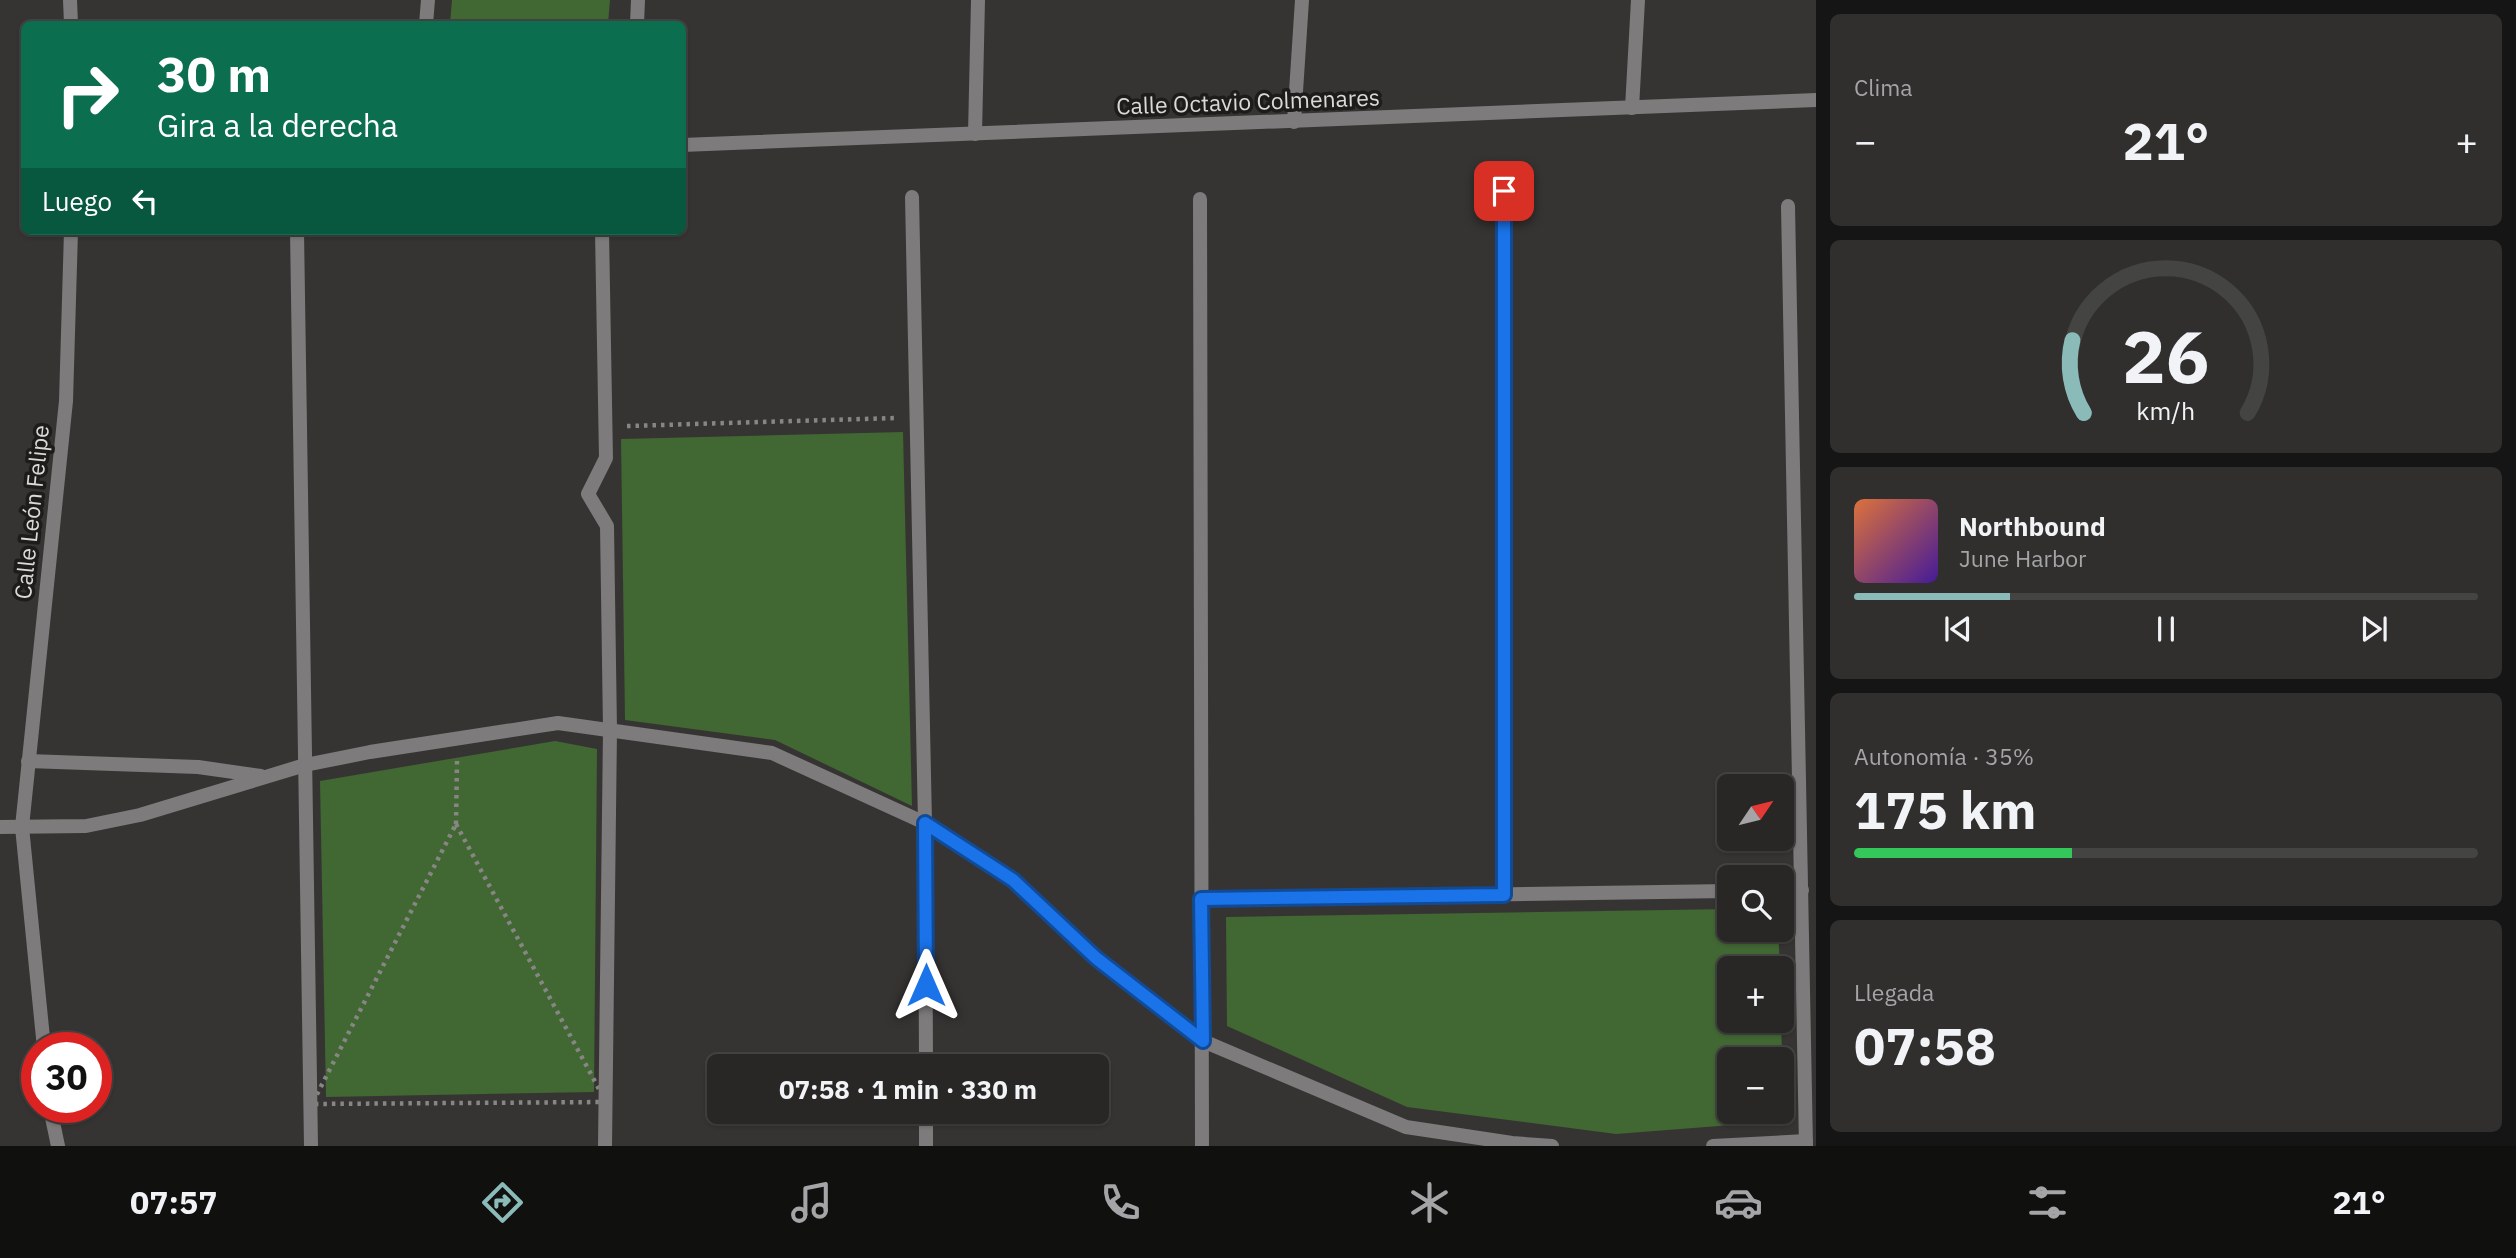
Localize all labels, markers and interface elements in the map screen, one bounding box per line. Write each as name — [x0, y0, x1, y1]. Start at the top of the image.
text: 30 m — [157, 42, 271, 105]
icon: right — [42, 49, 133, 140]
text: Clima — [1854, 72, 1913, 102]
street label: Calle Octavio Colmenares — [1116, 81, 1380, 121]
text: Gira a la derecha — [157, 104, 398, 146]
text: 21° — [2123, 107, 2209, 174]
text: − — [1854, 116, 1877, 165]
text: + — [2455, 116, 2478, 165]
pin — [1474, 161, 1534, 221]
icon: arrive — [1485, 172, 1523, 210]
icon: left — [126, 182, 164, 220]
text: Luego — [42, 184, 112, 218]
text: 26 — [2122, 308, 2210, 403]
text: km/h — [2137, 393, 2195, 426]
street label: Calle León Felipe — [7, 423, 55, 601]
text: Northbound — [1959, 509, 2106, 543]
text: June Harbor — [1959, 543, 2087, 573]
icon: previous — [1939, 610, 1977, 648]
icon: pause — [2147, 610, 2185, 648]
icon: next — [2355, 610, 2393, 648]
text: Autonomía · 35% — [1854, 741, 2034, 771]
north arrow — [1717, 774, 1794, 850]
map controls — [1717, 774, 1794, 1124]
text: 175 km — [1854, 776, 2036, 843]
button: search — [1717, 865, 1794, 942]
position arrow — [889, 948, 963, 1022]
button: + — [1717, 956, 1794, 1033]
text: Llegada — [1854, 977, 1934, 1007]
text: 07:58 — [1854, 1012, 1996, 1079]
speed limit sign: 30 — [21, 1032, 112, 1123]
button: − — [1717, 1047, 1794, 1124]
text: 07:58 · 1 min · 330 m — [779, 1072, 1037, 1106]
icon: directions — [478, 1178, 527, 1227]
icon: music — [787, 1178, 836, 1227]
icon: phone — [1096, 1178, 1145, 1227]
icon: climate — [1405, 1178, 1454, 1227]
icon: car — [1714, 1178, 1763, 1227]
icon: filters — [2023, 1178, 2072, 1227]
text: 07:57 — [130, 1181, 217, 1223]
text: 21° — [2332, 1181, 2386, 1223]

